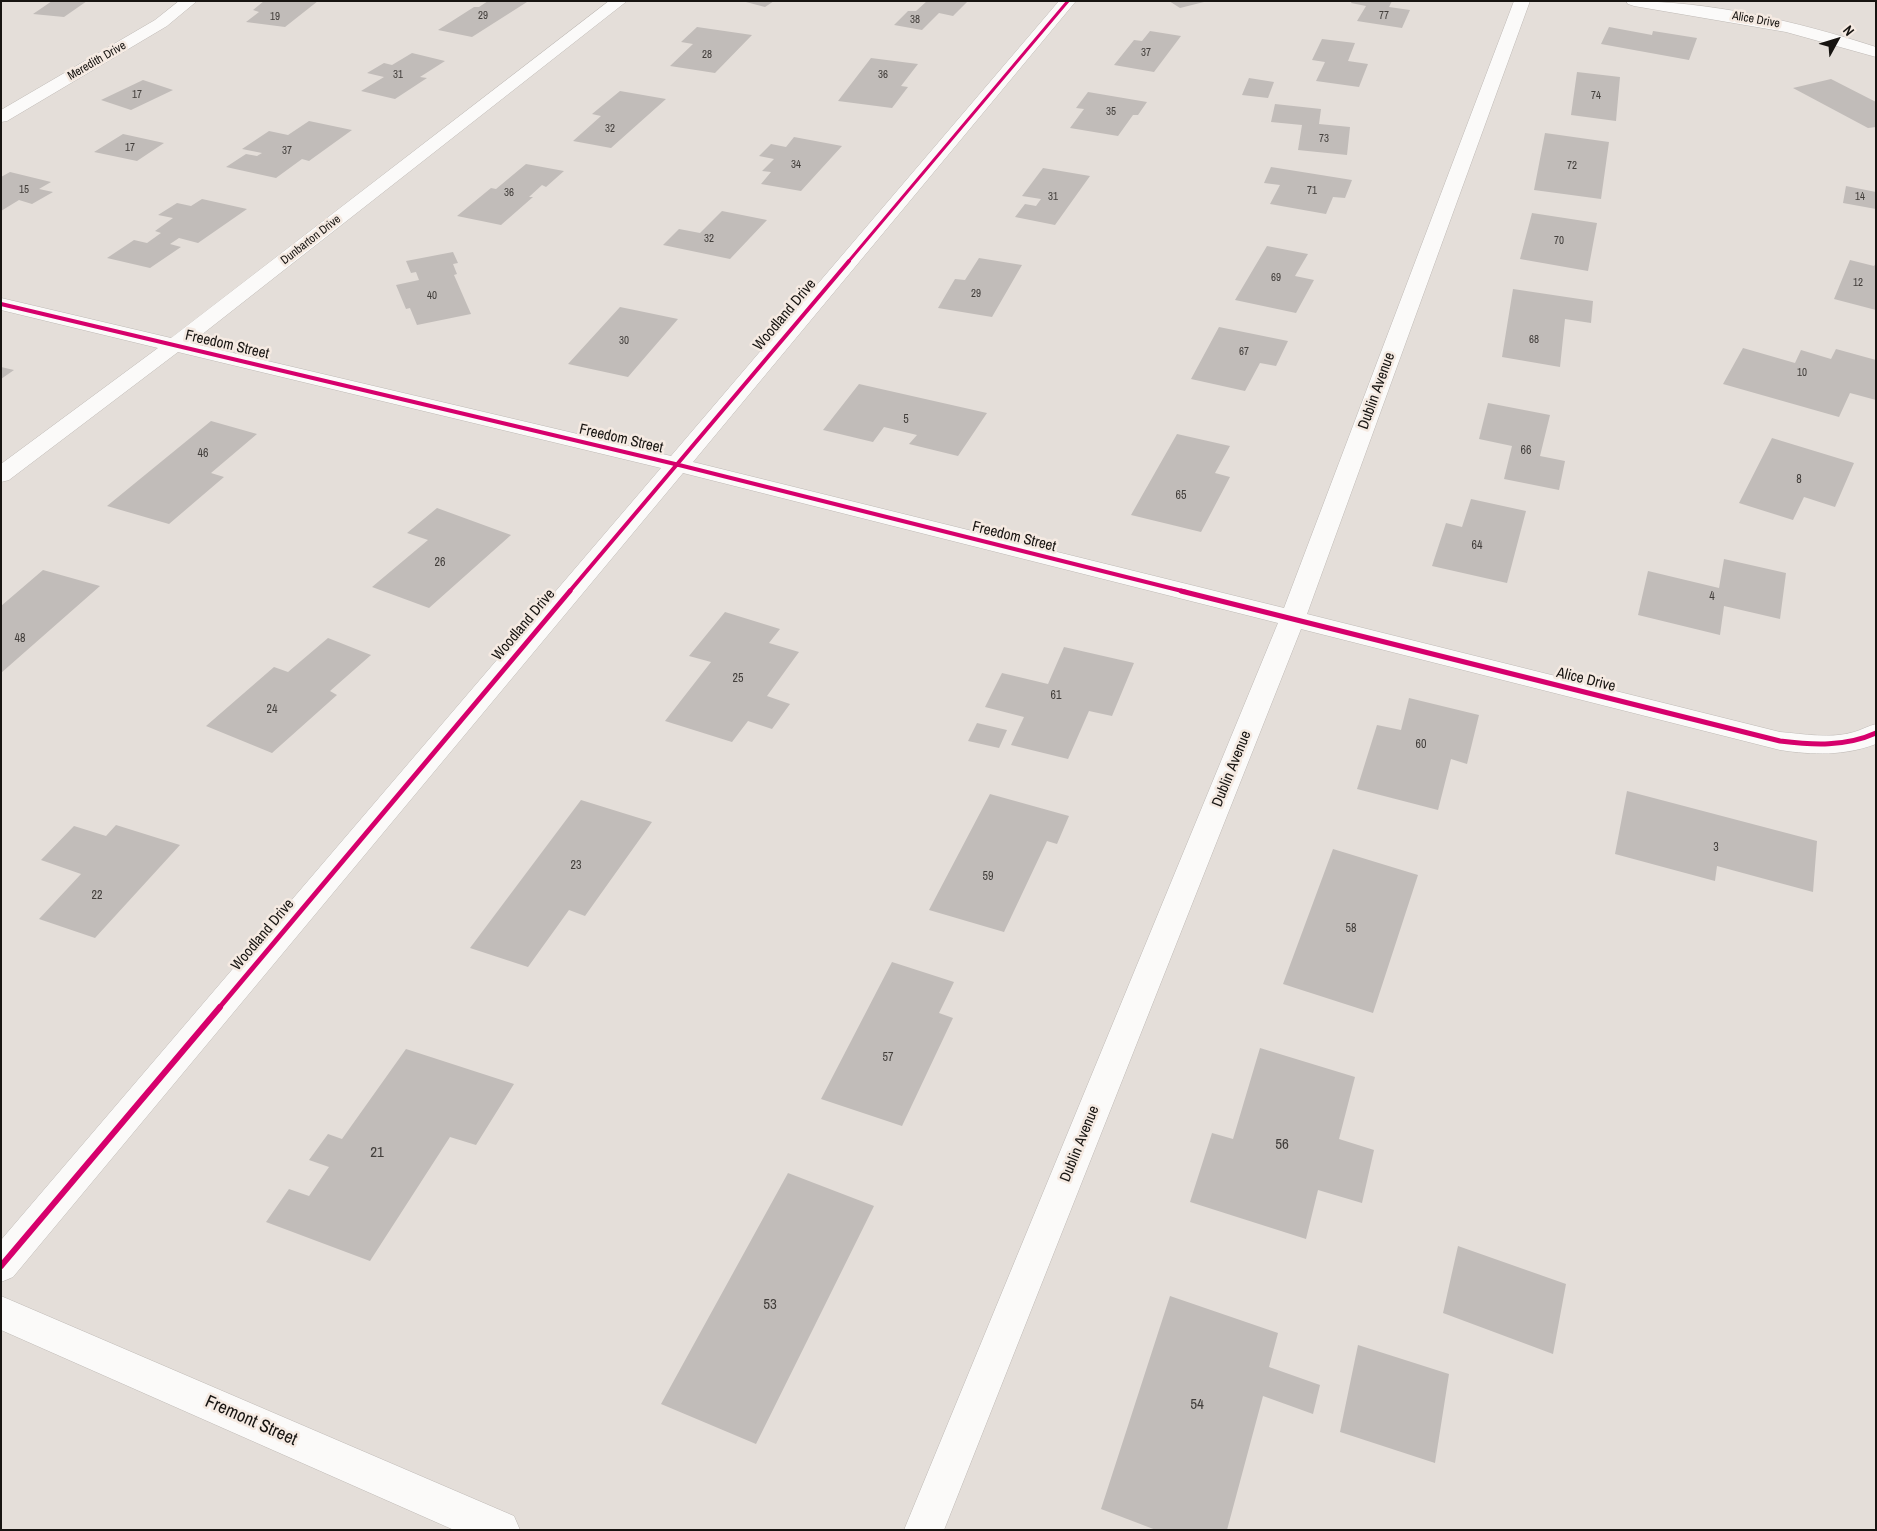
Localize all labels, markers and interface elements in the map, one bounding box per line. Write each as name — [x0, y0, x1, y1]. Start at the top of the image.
house number: 29 — [478, 9, 488, 23]
house number: 77 — [1379, 9, 1389, 23]
street label: Alice Drive — [1731, 9, 1781, 31]
house number: 19 — [270, 10, 280, 24]
house number: 38 — [910, 13, 920, 27]
north arrow — [1812, 15, 1862, 65]
text: N — [1839, 22, 1858, 39]
street label: Meredith Drive — [65, 38, 129, 84]
house number: 37 — [1141, 46, 1151, 60]
house number: 28 — [702, 48, 712, 62]
house number: 31 — [393, 68, 403, 82]
house number: 36 — [878, 68, 888, 82]
house number: 17 — [132, 88, 142, 102]
house number: 74 — [1591, 89, 1601, 103]
house number: 35 — [1106, 105, 1116, 119]
house number: 32 — [605, 122, 615, 136]
house number: 73 — [1319, 132, 1329, 146]
house number: 17 — [125, 141, 135, 155]
house number: 37 — [282, 144, 292, 158]
house number: 34 — [791, 158, 801, 172]
house number: 72 — [1567, 159, 1577, 173]
house number: 15 — [19, 183, 29, 197]
house number: 71 — [1307, 184, 1317, 198]
house number: 36 — [504, 186, 514, 200]
house number: 31 — [1048, 190, 1058, 204]
house number: 14 — [1855, 190, 1865, 204]
street label: Dunbarton Drive — [278, 212, 344, 268]
house number: 32 — [704, 232, 714, 246]
house number: 70 — [1554, 234, 1564, 248]
house number: 69 — [1271, 271, 1281, 285]
street label: Woodland Drive — [750, 276, 820, 354]
house number: 12 — [1853, 276, 1863, 290]
house number: 29 — [971, 287, 981, 301]
house number: 40 — [427, 289, 437, 303]
street label: Freedom Street — [183, 327, 271, 363]
house number: 68 — [1529, 333, 1539, 347]
house number: 30 — [619, 334, 629, 348]
house number: 67 — [1239, 345, 1249, 359]
street label: Dublin Avenue — [1355, 350, 1399, 432]
house number: 10 — [1797, 366, 1807, 380]
house number: 5 — [903, 413, 909, 427]
street label: Freedom Street — [577, 421, 665, 457]
house number: 66 — [1521, 444, 1531, 458]
house number: 46 — [198, 447, 208, 461]
house number: 8 — [1796, 473, 1802, 487]
house number: 65 — [1176, 489, 1186, 503]
street label: Freedom Street — [970, 518, 1058, 556]
house number: 64 — [1472, 539, 1482, 553]
house number: 26 — [435, 556, 445, 570]
street label: Woodland Drive — [489, 586, 559, 664]
house number: 4 — [1709, 590, 1715, 604]
house number: 48 — [15, 632, 25, 646]
street label: Alice Drive — [1555, 664, 1617, 696]
house number: 25 — [733, 672, 743, 686]
house number: 61 — [1051, 689, 1061, 703]
house number: 24 — [267, 703, 277, 717]
street label: Dublin Avenue — [1209, 728, 1255, 810]
house number: 60 — [1416, 738, 1426, 752]
house number: 3 — [1713, 841, 1719, 855]
house number: 23 — [571, 859, 581, 873]
house number: 59 — [983, 870, 993, 884]
house number: 22 — [92, 889, 102, 903]
street label: Woodland Drive — [228, 896, 298, 974]
house number: 58 — [1346, 922, 1356, 936]
house number: 57 — [883, 1051, 893, 1065]
street label: Dublin Avenue — [1057, 1103, 1103, 1185]
house number: 56 — [1275, 1136, 1289, 1154]
house number: 21 — [370, 1144, 384, 1162]
house number: 53 — [763, 1296, 777, 1314]
street label: Fremont Street — [202, 1391, 300, 1451]
house number: 54 — [1190, 1396, 1204, 1414]

